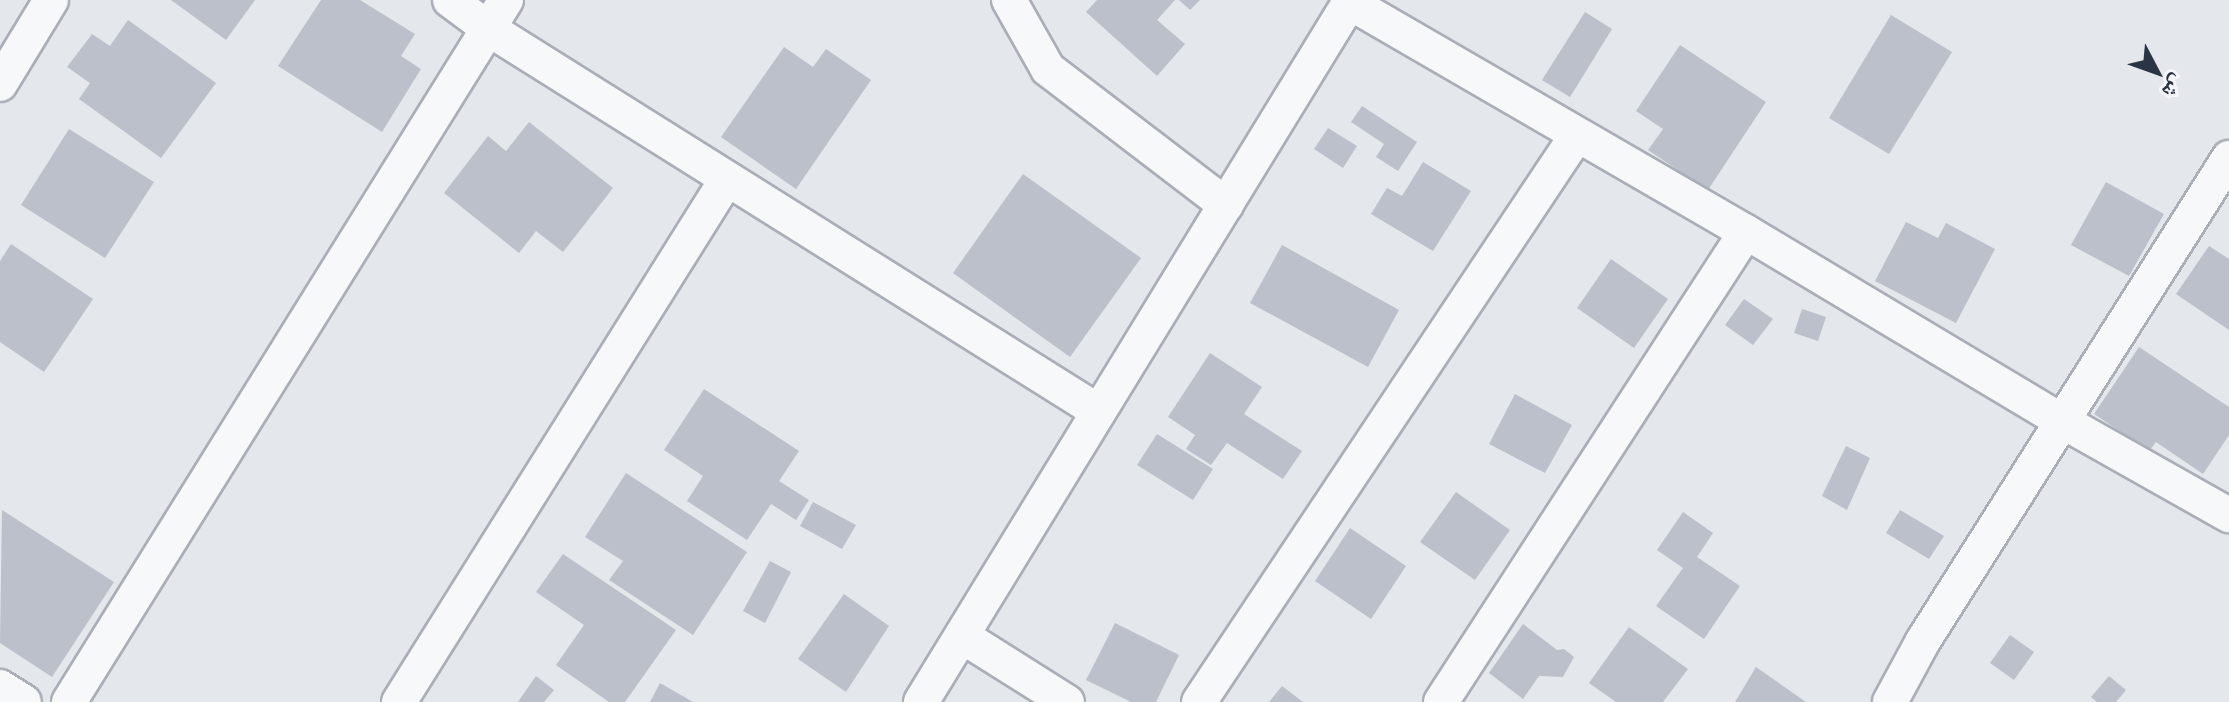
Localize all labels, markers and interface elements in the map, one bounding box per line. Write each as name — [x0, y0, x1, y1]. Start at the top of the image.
north arrow — [2117, 32, 2197, 112]
text: ش — [2156, 69, 2194, 106]

